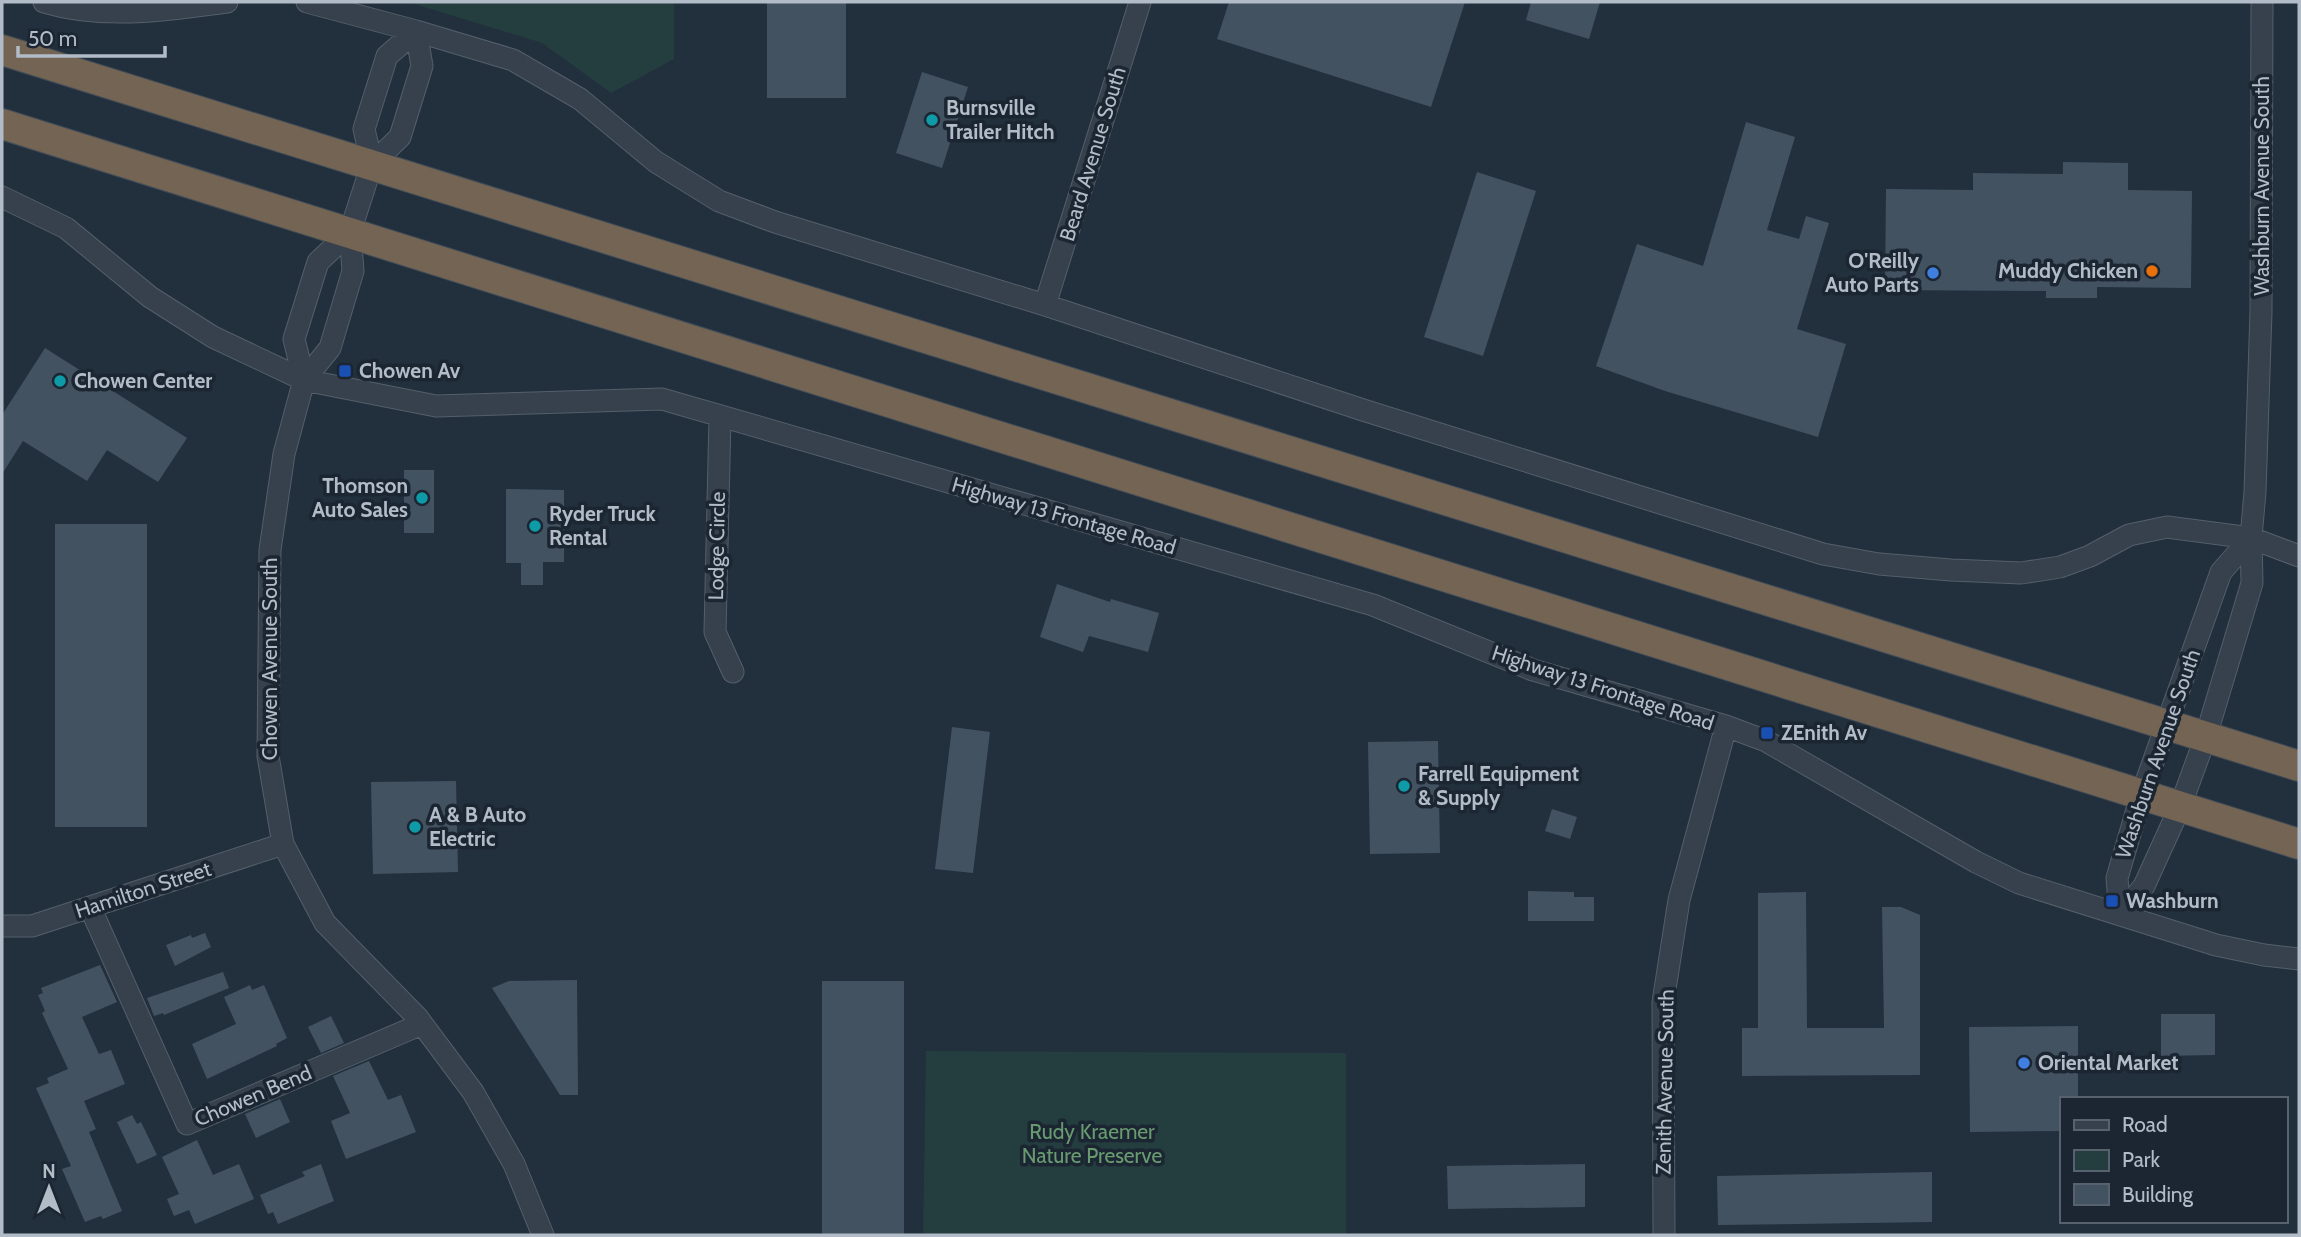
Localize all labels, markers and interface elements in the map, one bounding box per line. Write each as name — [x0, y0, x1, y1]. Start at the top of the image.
scale bar — [18, 14, 164, 58]
text: 50 m — [28, 26, 77, 51]
street label: Beard Avenue South — [1054, 64, 1131, 244]
street label: Washburn Avenue South — [2249, 76, 2274, 296]
place label: Burnsville Trailer Hitch — [946, 95, 1055, 144]
marker: Burnsville Trailer Hitch — [924, 112, 940, 128]
place label: O'Reilly Auto Parts — [1825, 248, 1920, 297]
place label: Muddy Chicken — [1998, 258, 2138, 283]
marker: Muddy Chicken — [2144, 263, 2160, 279]
marker: O'Reilly Auto Parts — [1925, 265, 1941, 281]
place label: Chowen Av — [359, 358, 461, 383]
marker: Chowen Av — [337, 363, 353, 379]
place label: Chowen Center — [74, 368, 212, 393]
marker: Chowen Center — [52, 373, 68, 389]
street label: Highway 13 Frontage Road — [949, 472, 1179, 560]
place label: Thomson Auto Sales — [312, 473, 408, 522]
marker: Thomson Auto Sales — [414, 490, 430, 506]
street label: Lodge Circle — [703, 491, 730, 601]
place label: Ryder Truck Rental — [549, 501, 656, 550]
marker: Ryder Truck Rental — [527, 518, 543, 534]
street label: Chowen Avenue South — [257, 558, 282, 760]
street label: Highway 13 Frontage Road — [1489, 640, 1717, 735]
street label: Washburn Avenue South — [2110, 646, 2205, 862]
place label: ZEnith Av — [1781, 720, 1868, 745]
marker: ZEnith Av — [1759, 725, 1775, 741]
place label: Farrell Equipment & Supply — [1418, 761, 1579, 810]
marker: Farrell Equipment & Supply — [1396, 778, 1412, 794]
place label: A & B Auto Electric — [429, 802, 526, 851]
marker: A & B Auto Electric — [407, 819, 423, 835]
street label: Hamilton Street — [72, 856, 214, 923]
place label: Washburn — [2126, 888, 2218, 913]
marker: Washburn — [2104, 893, 2120, 909]
street label: Zenith Avenue South — [1650, 989, 1679, 1175]
place label: Oriental Market — [2038, 1050, 2179, 1075]
marker: Oriental Market — [2016, 1055, 2032, 1071]
street label: Chowen Bend — [190, 1060, 315, 1131]
legend — [2060, 1097, 2287, 1223]
text: Road — [2122, 1112, 2168, 1137]
park label: Rudy Kraemer Nature Preserve — [1022, 1119, 1162, 1168]
text: Park — [2122, 1147, 2160, 1172]
north arrow — [14, 1153, 84, 1223]
text: N — [42, 1160, 56, 1183]
text: Building — [2122, 1182, 2194, 1207]

